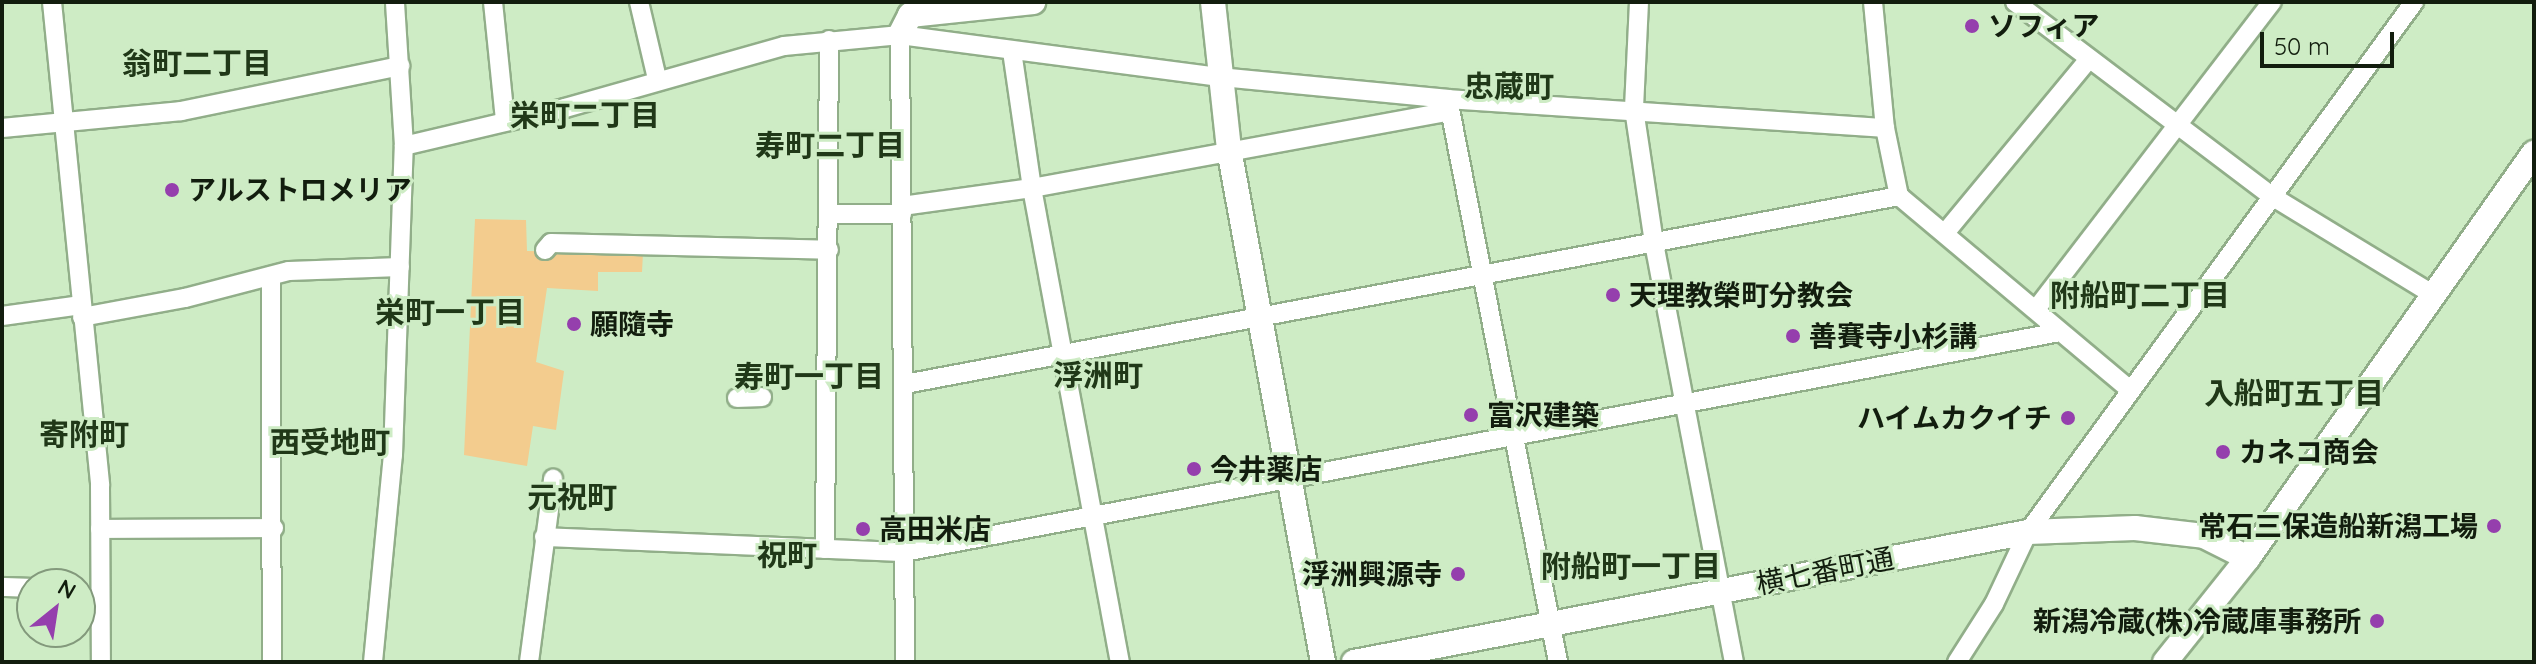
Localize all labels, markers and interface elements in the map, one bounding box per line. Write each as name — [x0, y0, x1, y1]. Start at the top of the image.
place label: ソフィア — [1988, 9, 2100, 43]
scale bar — [2264, 16, 2398, 66]
marker: ソフィア — [1963, 17, 1981, 35]
text: 50 m — [2274, 31, 2330, 61]
district label: 翁町二丁目 — [122, 45, 272, 81]
district label: 忠蔵町 — [1464, 68, 1554, 104]
district label: 栄町二丁目 — [510, 97, 660, 133]
district label: 寿町二丁目 — [755, 127, 905, 163]
place label: アルストロメリア — [188, 173, 412, 207]
marker: アルストロメリア — [163, 181, 181, 199]
district label: 附船町二丁目 — [2050, 277, 2230, 313]
place label: 天理教榮町分教会 — [1629, 278, 1853, 312]
marker: 天理教榮町分教会 — [1604, 286, 1622, 304]
district label: 栄町一丁目 — [375, 294, 525, 330]
place label: 願隨寺 — [590, 307, 674, 341]
marker: 願隨寺 — [565, 315, 583, 333]
place label: 善賽寺小杉講 — [1809, 319, 1977, 353]
marker: 善賽寺小杉講 — [1784, 327, 1802, 345]
district label: 浮洲町 — [1053, 357, 1143, 393]
district label: 寿町一丁目 — [734, 358, 884, 394]
district label: 入船町五丁目 — [2204, 375, 2384, 411]
place label: 富沢建築 — [1487, 398, 1599, 432]
place label: ハイムカクイチ — [1856, 401, 2052, 435]
marker: 富沢建築 — [1462, 406, 1480, 424]
marker: ハイムカクイチ — [2059, 409, 2077, 427]
district label: 寄附町 — [39, 416, 129, 452]
district label: 西受地町 — [270, 424, 390, 460]
place label: カネコ商会 — [2239, 435, 2379, 469]
marker: カネコ商会 — [2214, 443, 2232, 461]
place label: 今井薬店 — [1210, 452, 1322, 486]
marker: 今井薬店 — [1185, 460, 1203, 478]
district label: 元祝町 — [527, 479, 617, 515]
place label: 常石三保造船新潟工場 — [2198, 509, 2478, 543]
place label: 高田米店 — [879, 512, 991, 546]
marker: 常石三保造船新潟工場 — [2485, 517, 2503, 535]
marker: 高田米店 — [854, 520, 872, 538]
district label: 祝町 — [757, 537, 817, 573]
street label: 横七番町通 — [1753, 541, 1897, 601]
district label: 附船町一丁目 — [1541, 548, 1721, 584]
place label: 浮洲興源寺 — [1302, 557, 1442, 591]
marker: 浮洲興源寺 — [1449, 565, 1467, 583]
north arrow — [16, 568, 96, 648]
text: N — [53, 573, 81, 605]
place label: 新潟冷蔵(株)冷蔵庫事務所 — [2033, 604, 2361, 638]
marker: 新潟冷蔵(株)冷蔵庫事務所 — [2368, 612, 2386, 630]

